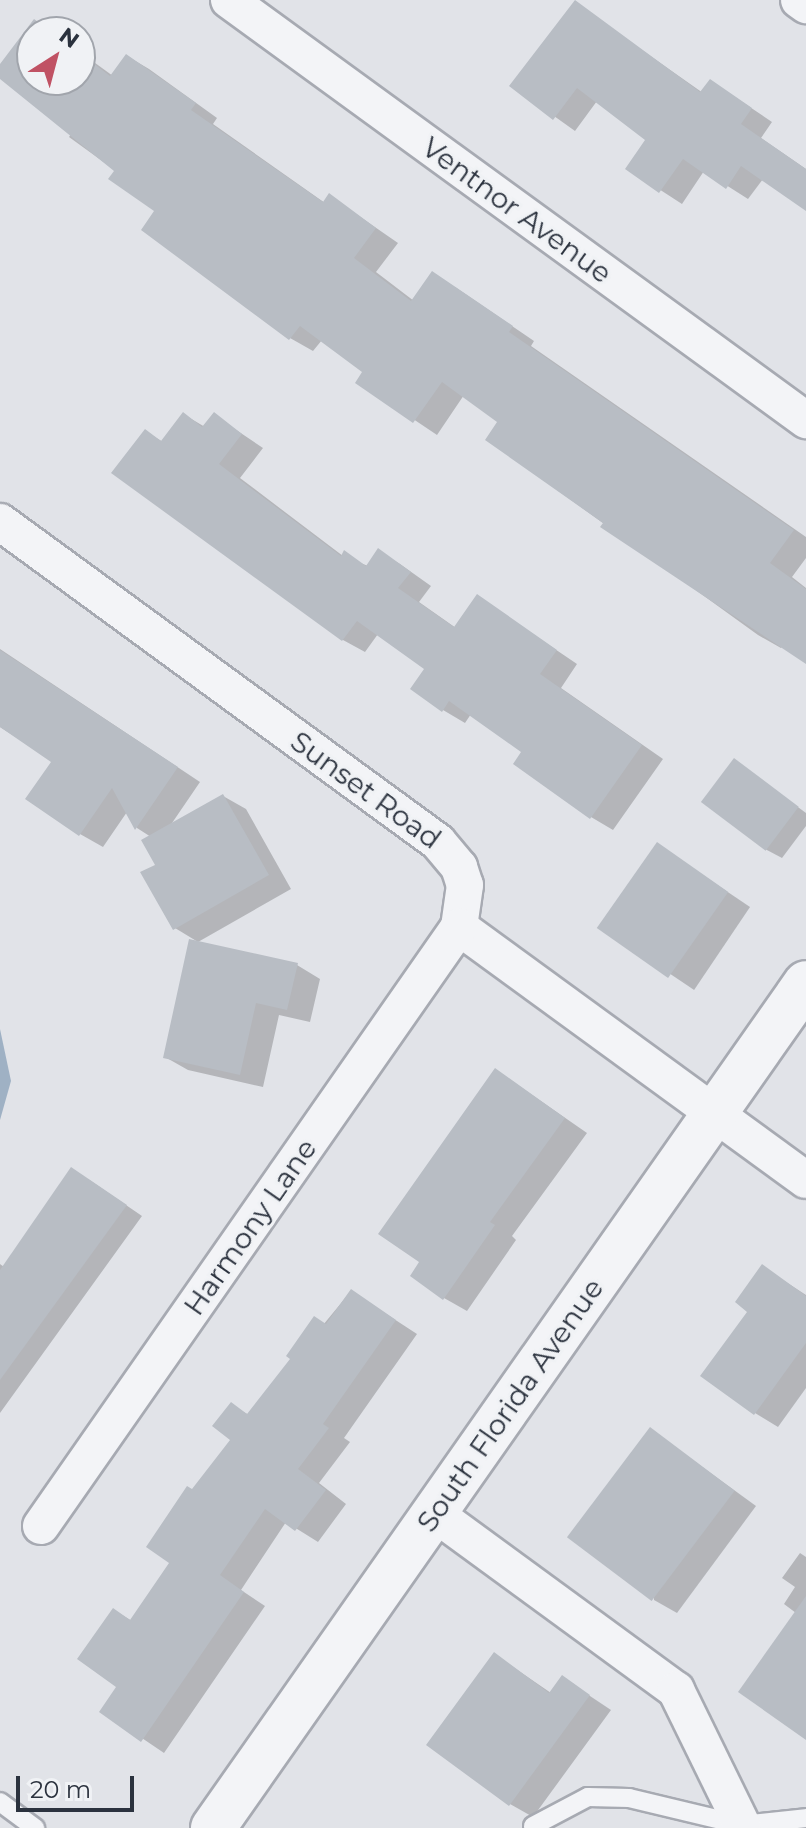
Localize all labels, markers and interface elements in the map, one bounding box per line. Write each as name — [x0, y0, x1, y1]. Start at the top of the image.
north arrow — [16, 16, 96, 96]
text: N — [54, 22, 84, 54]
street label: Ventnor Avenue — [416, 130, 618, 290]
street label: Sunset Road — [284, 724, 448, 856]
street label: Harmony Lane — [177, 1132, 323, 1322]
street label: South Florida Avenue — [410, 1272, 610, 1538]
scale bar — [20, 1760, 138, 1810]
text: 20 m — [30, 1775, 91, 1804]

